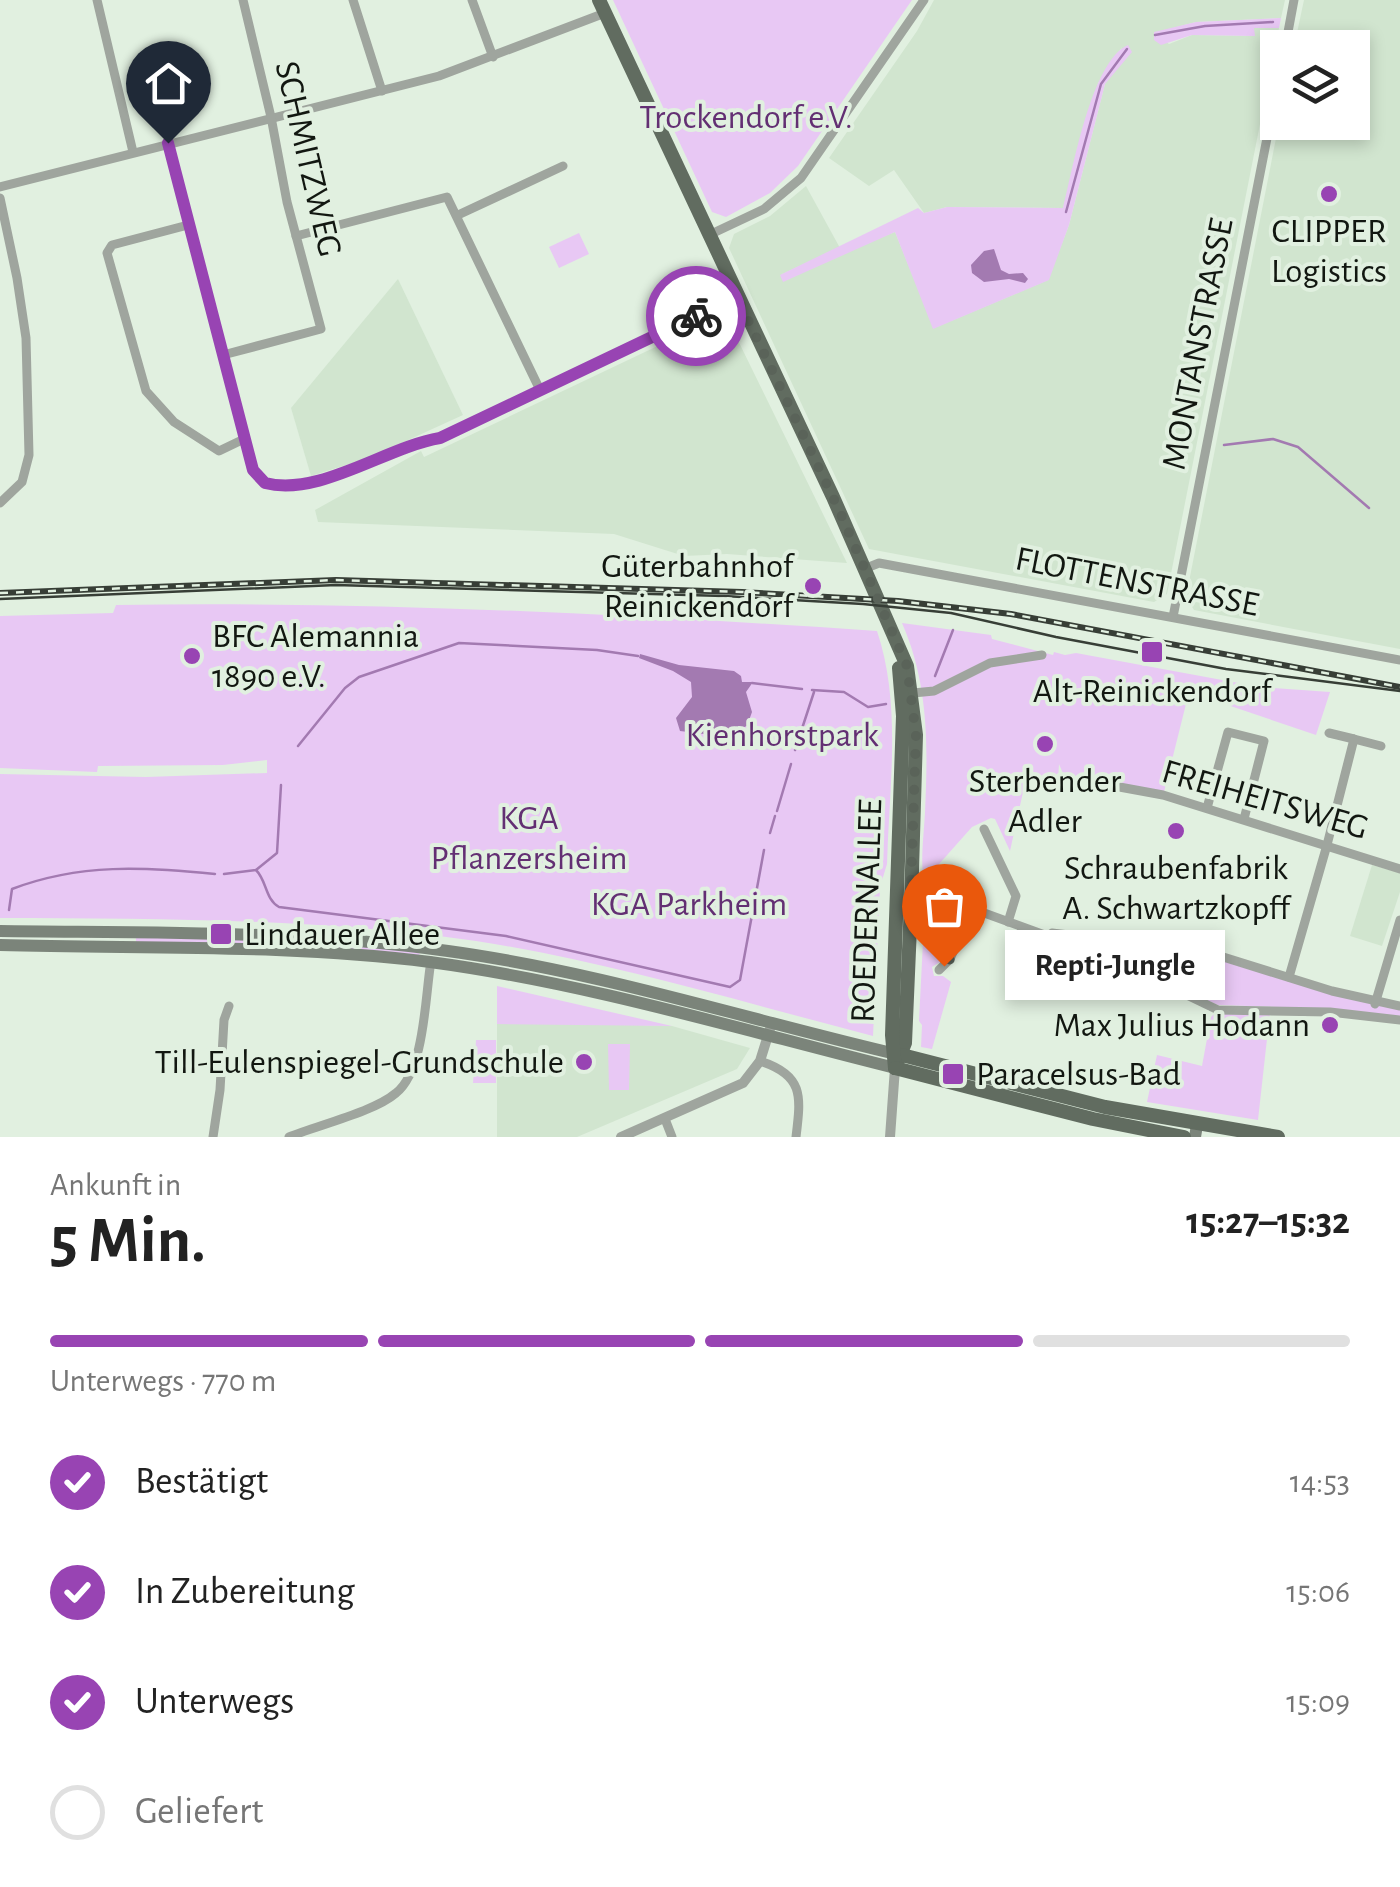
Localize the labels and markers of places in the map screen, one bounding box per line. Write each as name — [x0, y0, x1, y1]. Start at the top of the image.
pin — [126, 41, 211, 144]
marker: CLIPPER Logistics — [1318, 183, 1340, 205]
place label: CLIPPER Logistics — [1271, 214, 1387, 289]
place label: Güterbahnhof Reinickendorf — [601, 549, 795, 624]
marker: Güterbahnhof Reinickendorf — [802, 575, 824, 597]
place label: BFC Alemannia 1890 e.V. — [212, 619, 419, 694]
marker: Alt-Reinickendorf — [1139, 639, 1165, 665]
marker: BFC Alemannia 1890 e.V. — [181, 645, 203, 667]
place label: Alt-Reinickendorf — [1033, 674, 1274, 709]
marker: Sterbender Adler — [1034, 733, 1056, 755]
place label: Sterbender Adler — [969, 764, 1122, 839]
marker: Schraubenfabrik A. Schwartzkopff — [1165, 820, 1187, 842]
place label: Schraubenfabrik A. Schwartzkopff — [1062, 851, 1292, 926]
pin — [902, 864, 987, 967]
place label: Lindauer Allee — [244, 917, 440, 952]
marker: Lindauer Allee — [208, 921, 234, 947]
callout: Repti-Jungle — [1004, 931, 1224, 1001]
place label: Max Julius Hodann — [1053, 1008, 1310, 1043]
marker: Max Julius Hodann — [1319, 1014, 1341, 1036]
place label: Till-Eulenspiegel-Grundschule — [154, 1045, 564, 1080]
marker: Till-Eulenspiegel-Grundschule — [573, 1051, 595, 1073]
place label: Paracelsus-Bad — [976, 1057, 1181, 1092]
marker: Paracelsus-Bad — [940, 1061, 966, 1087]

